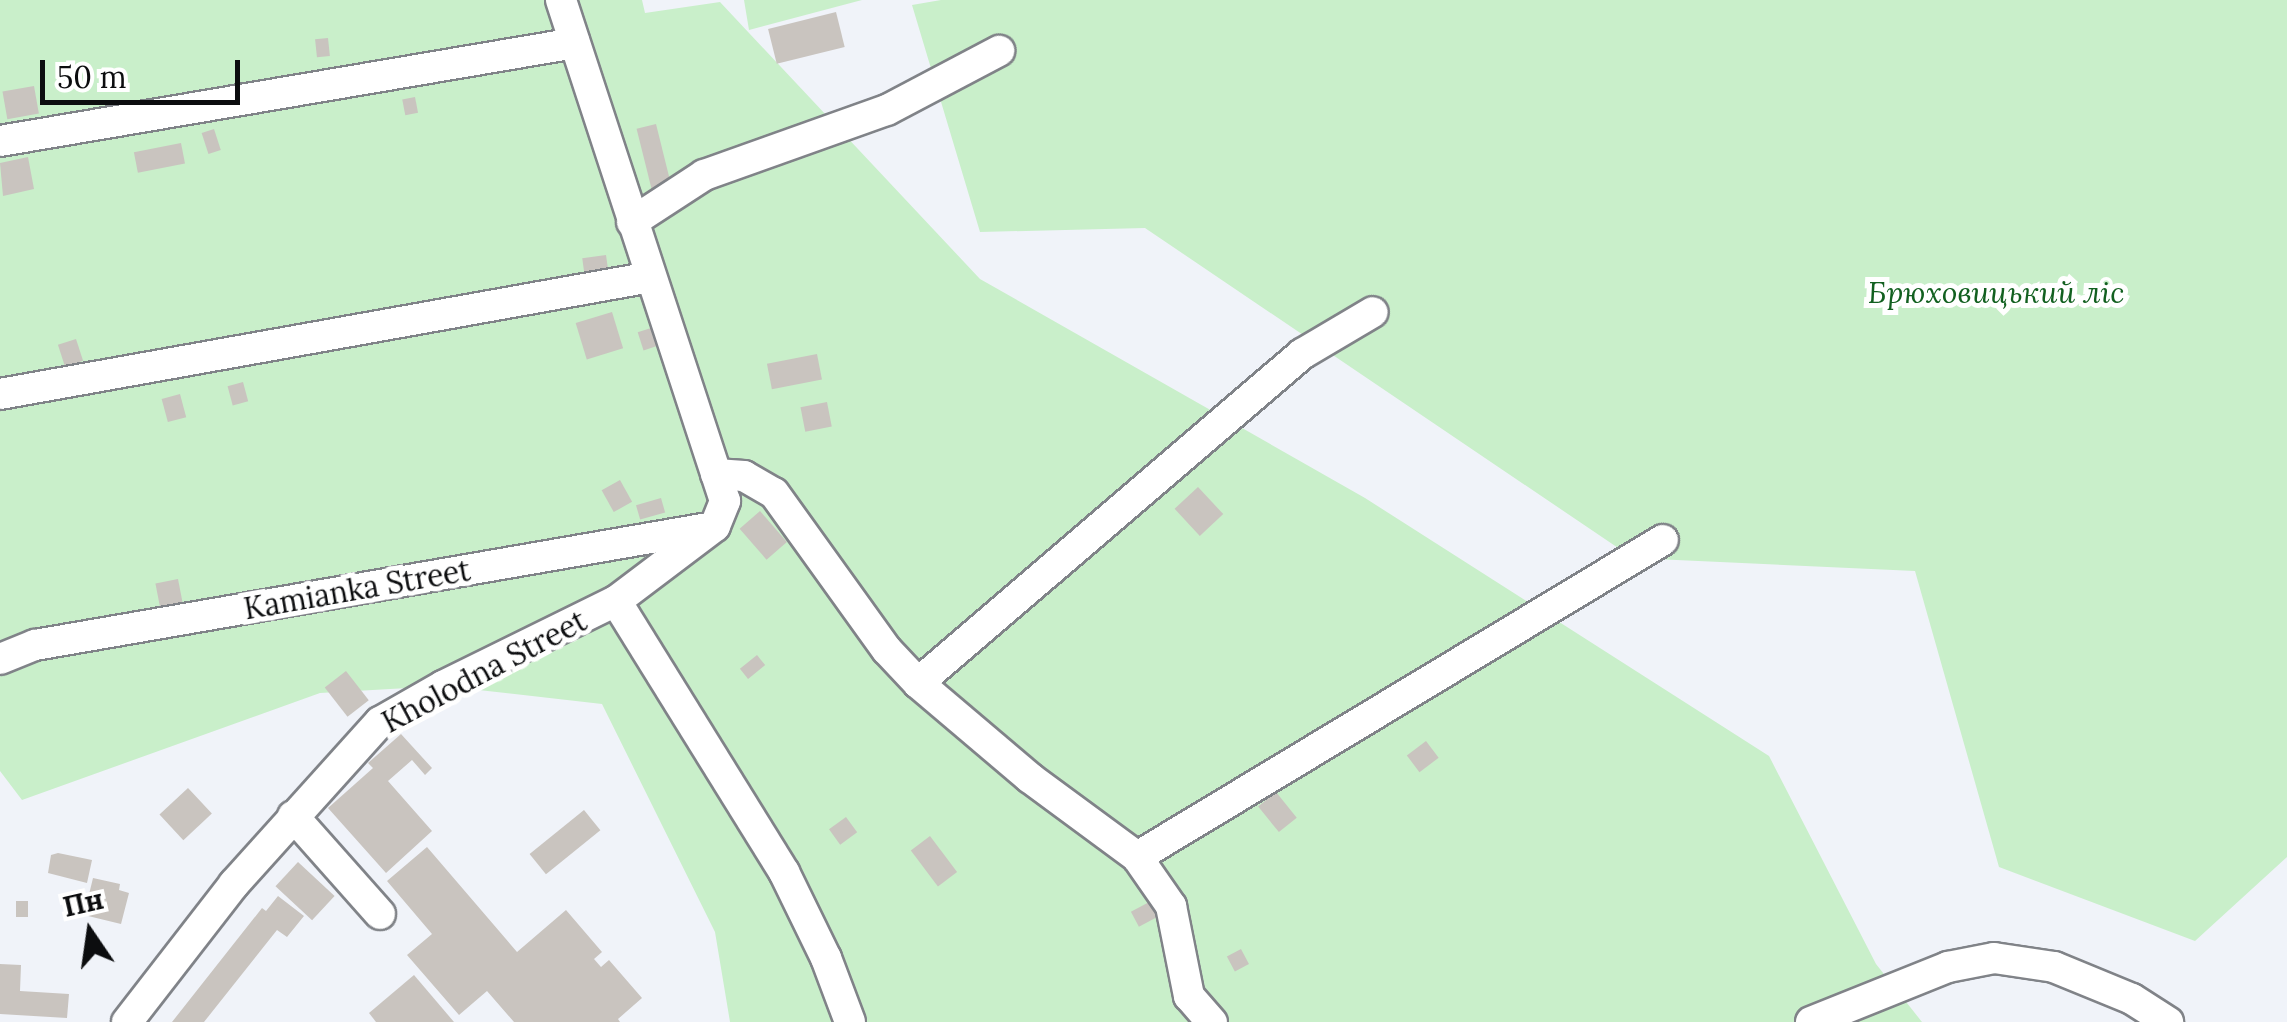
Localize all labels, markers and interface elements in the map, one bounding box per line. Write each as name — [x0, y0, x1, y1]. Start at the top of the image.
scale bar — [45, 40, 245, 102]
text: 50 m — [57, 58, 127, 96]
park label: Брюховицький ліс — [1868, 274, 2124, 310]
street label: Kamianka Street — [241, 551, 473, 627]
street label: Kholodna Street — [376, 602, 592, 740]
text: Пн — [59, 881, 107, 925]
north arrow — [40, 882, 140, 982]

